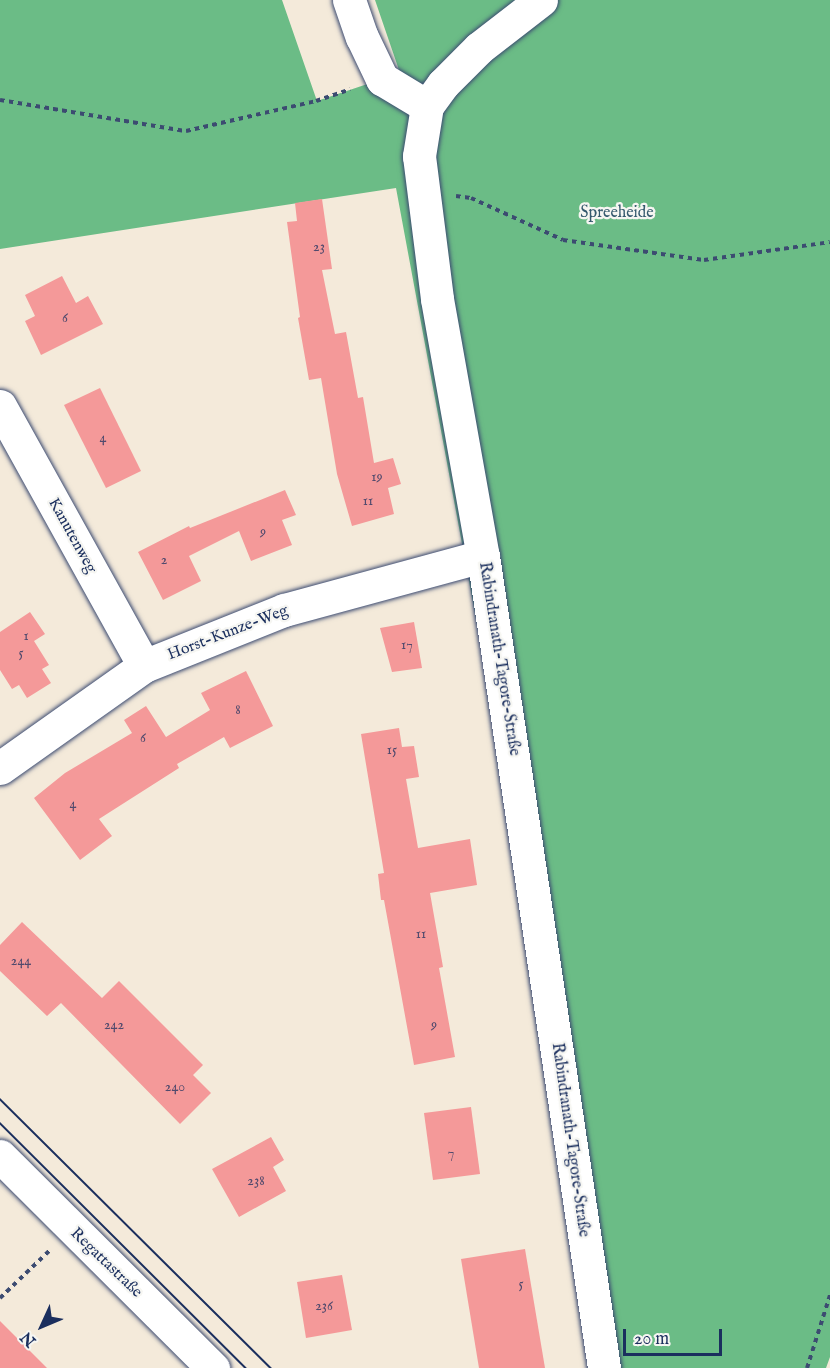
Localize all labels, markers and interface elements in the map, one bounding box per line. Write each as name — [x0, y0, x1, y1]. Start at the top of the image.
park label: Spreeheide — [580, 203, 654, 223]
house number: 23 — [313, 239, 325, 255]
house number: 6 — [62, 310, 68, 326]
house number: 4 — [100, 430, 106, 446]
house number: 19 — [371, 469, 383, 485]
house number: 11 — [363, 493, 373, 509]
street label: Kanutenweg — [44, 495, 100, 577]
house number: 9 — [260, 524, 266, 540]
house number: 2 — [161, 552, 167, 568]
street label: Rabindranath-Tagore-Straße — [474, 561, 524, 757]
street label: Horst-Kunze-Weg — [165, 601, 291, 665]
house number: 1 — [23, 628, 29, 644]
house number: 17 — [401, 637, 413, 653]
house number: 5 — [18, 645, 24, 661]
house number: 8 — [235, 702, 241, 718]
house number: 6 — [140, 730, 146, 746]
house number: 15 — [387, 742, 397, 758]
house number: 4 — [70, 796, 76, 812]
house number: 11 — [416, 926, 426, 942]
house number: 244 — [11, 953, 31, 969]
house number: 242 — [104, 1017, 124, 1033]
house number: 9 — [431, 1017, 437, 1033]
street label: Rabindranath-Tagore-Straße — [547, 1042, 593, 1238]
house number: 240 — [165, 1079, 185, 1095]
house number: 7 — [448, 1145, 454, 1161]
house number: 238 — [247, 1173, 265, 1189]
street label: Regattastraße — [66, 1224, 146, 1302]
house number: 5 — [518, 1276, 524, 1292]
north arrow — [12, 1296, 72, 1356]
house number: 236 — [315, 1298, 333, 1314]
scale bar — [626, 1317, 725, 1355]
text: N — [17, 1327, 41, 1350]
text: 20 m — [634, 1328, 669, 1351]

